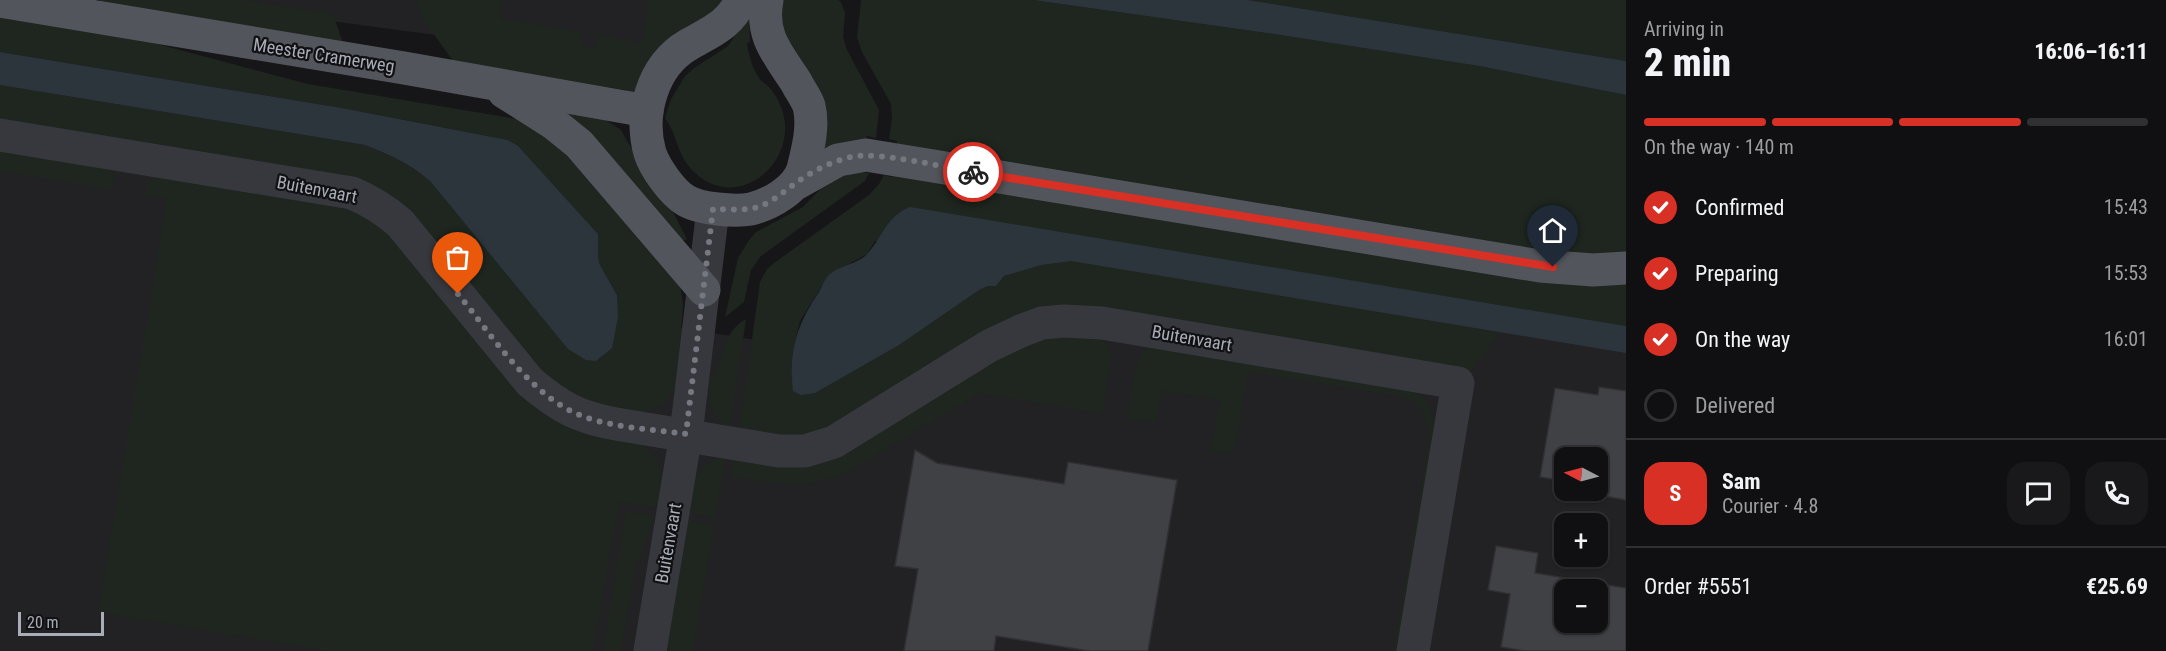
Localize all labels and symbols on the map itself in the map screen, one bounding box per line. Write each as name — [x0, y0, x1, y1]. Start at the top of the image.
street label: Meester Cramerweg — [252, 33, 396, 77]
courier — [943, 142, 1003, 202]
street label: Buitenvaart — [275, 171, 359, 207]
pin — [1527, 205, 1578, 267]
pin — [432, 232, 483, 294]
street label: Buitenvaart — [1150, 321, 1234, 355]
north arrow — [1554, 447, 1608, 501]
street label: Buitenvaart — [651, 501, 685, 585]
scale bar — [18, 609, 104, 636]

